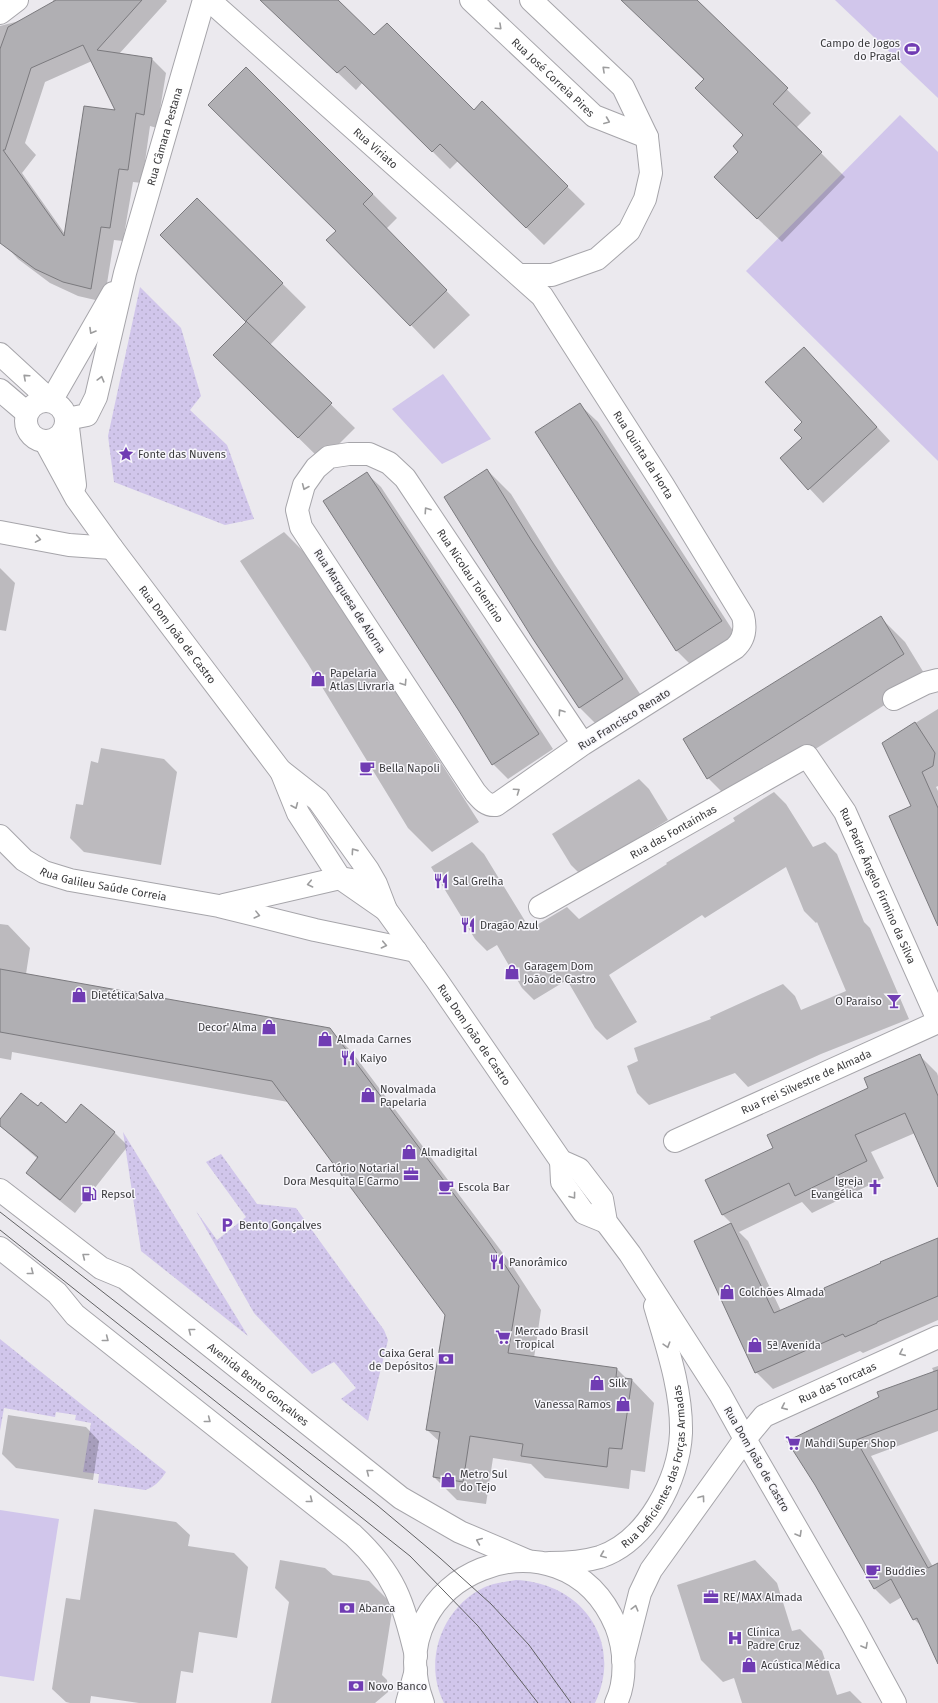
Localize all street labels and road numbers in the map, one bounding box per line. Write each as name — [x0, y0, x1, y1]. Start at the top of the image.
street label: Rua José Correia Pires — [509, 36, 597, 120]
street label: Rua Câmara Pestana — [145, 86, 185, 187]
street label: Rua Viriato — [351, 125, 400, 172]
street label: Rua Quinta da Horta — [610, 409, 676, 501]
street label: Rua Nicolau Tolentino — [434, 527, 506, 625]
street label: Rua Marquesa de Alorna — [311, 547, 388, 656]
street label: Rua Dom João de Castro — [136, 583, 218, 687]
street label: Rua Francisco Renato — [576, 686, 673, 753]
street label: Rua das Fontaínhas — [628, 803, 719, 862]
street label: Rua Padre Ângelo Firmino da Silva — [837, 805, 918, 966]
street label: Rua Galileu Saúde Correia — [37, 865, 168, 904]
street label: Rua Dom João de Castro — [435, 982, 513, 1088]
street label: Rua Frei Silvestre de Almada — [739, 1047, 874, 1117]
street label: Avenida Bento Gonçalves — [205, 1340, 311, 1429]
street label: Rua das Torcatas — [797, 1360, 878, 1406]
street label: Rua Deficientes das Forças Armadas — [619, 1384, 688, 1551]
street label: Rua Dom João de Castro — [721, 1404, 792, 1514]

